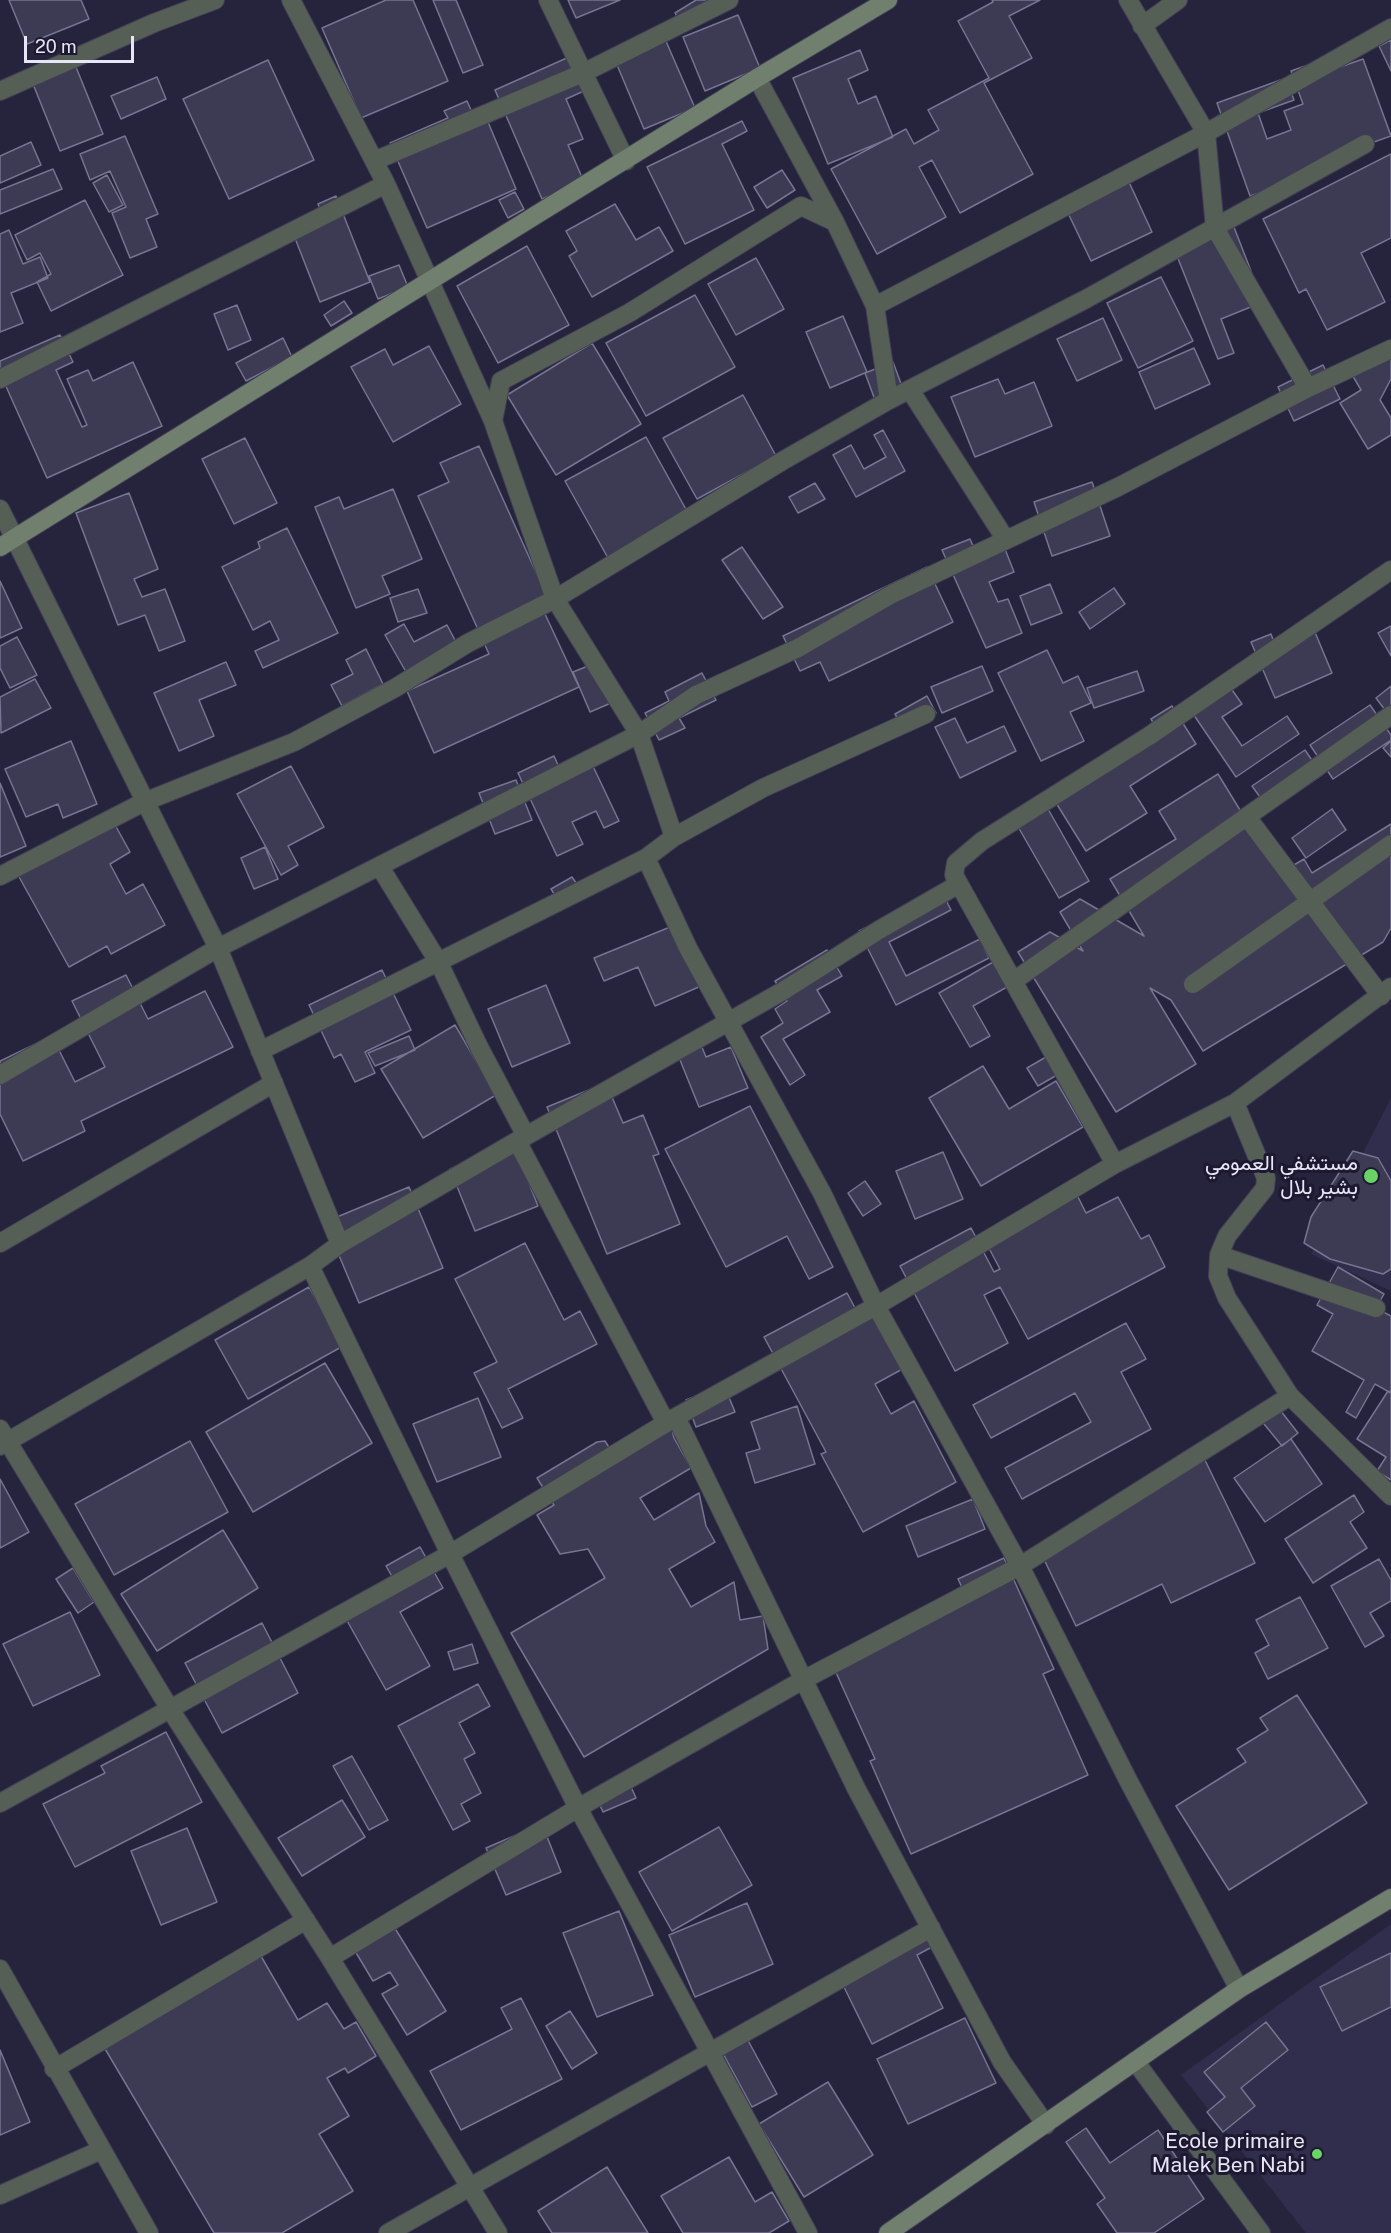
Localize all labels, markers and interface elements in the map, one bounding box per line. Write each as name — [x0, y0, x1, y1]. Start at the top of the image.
scale bar — [27, 24, 136, 62]
text: 20 m — [35, 36, 77, 57]
place label: مستشفي العمومي بشير بلال — [1205, 1151, 1358, 1201]
marker: مستشفي العمومي بشير بلال — [1362, 1167, 1380, 1185]
place label: Ecole primaire Malek Ben Nabi — [1152, 2129, 1305, 2179]
marker: Ecole primaire Malek Ben Nabi — [1310, 2147, 1324, 2161]

